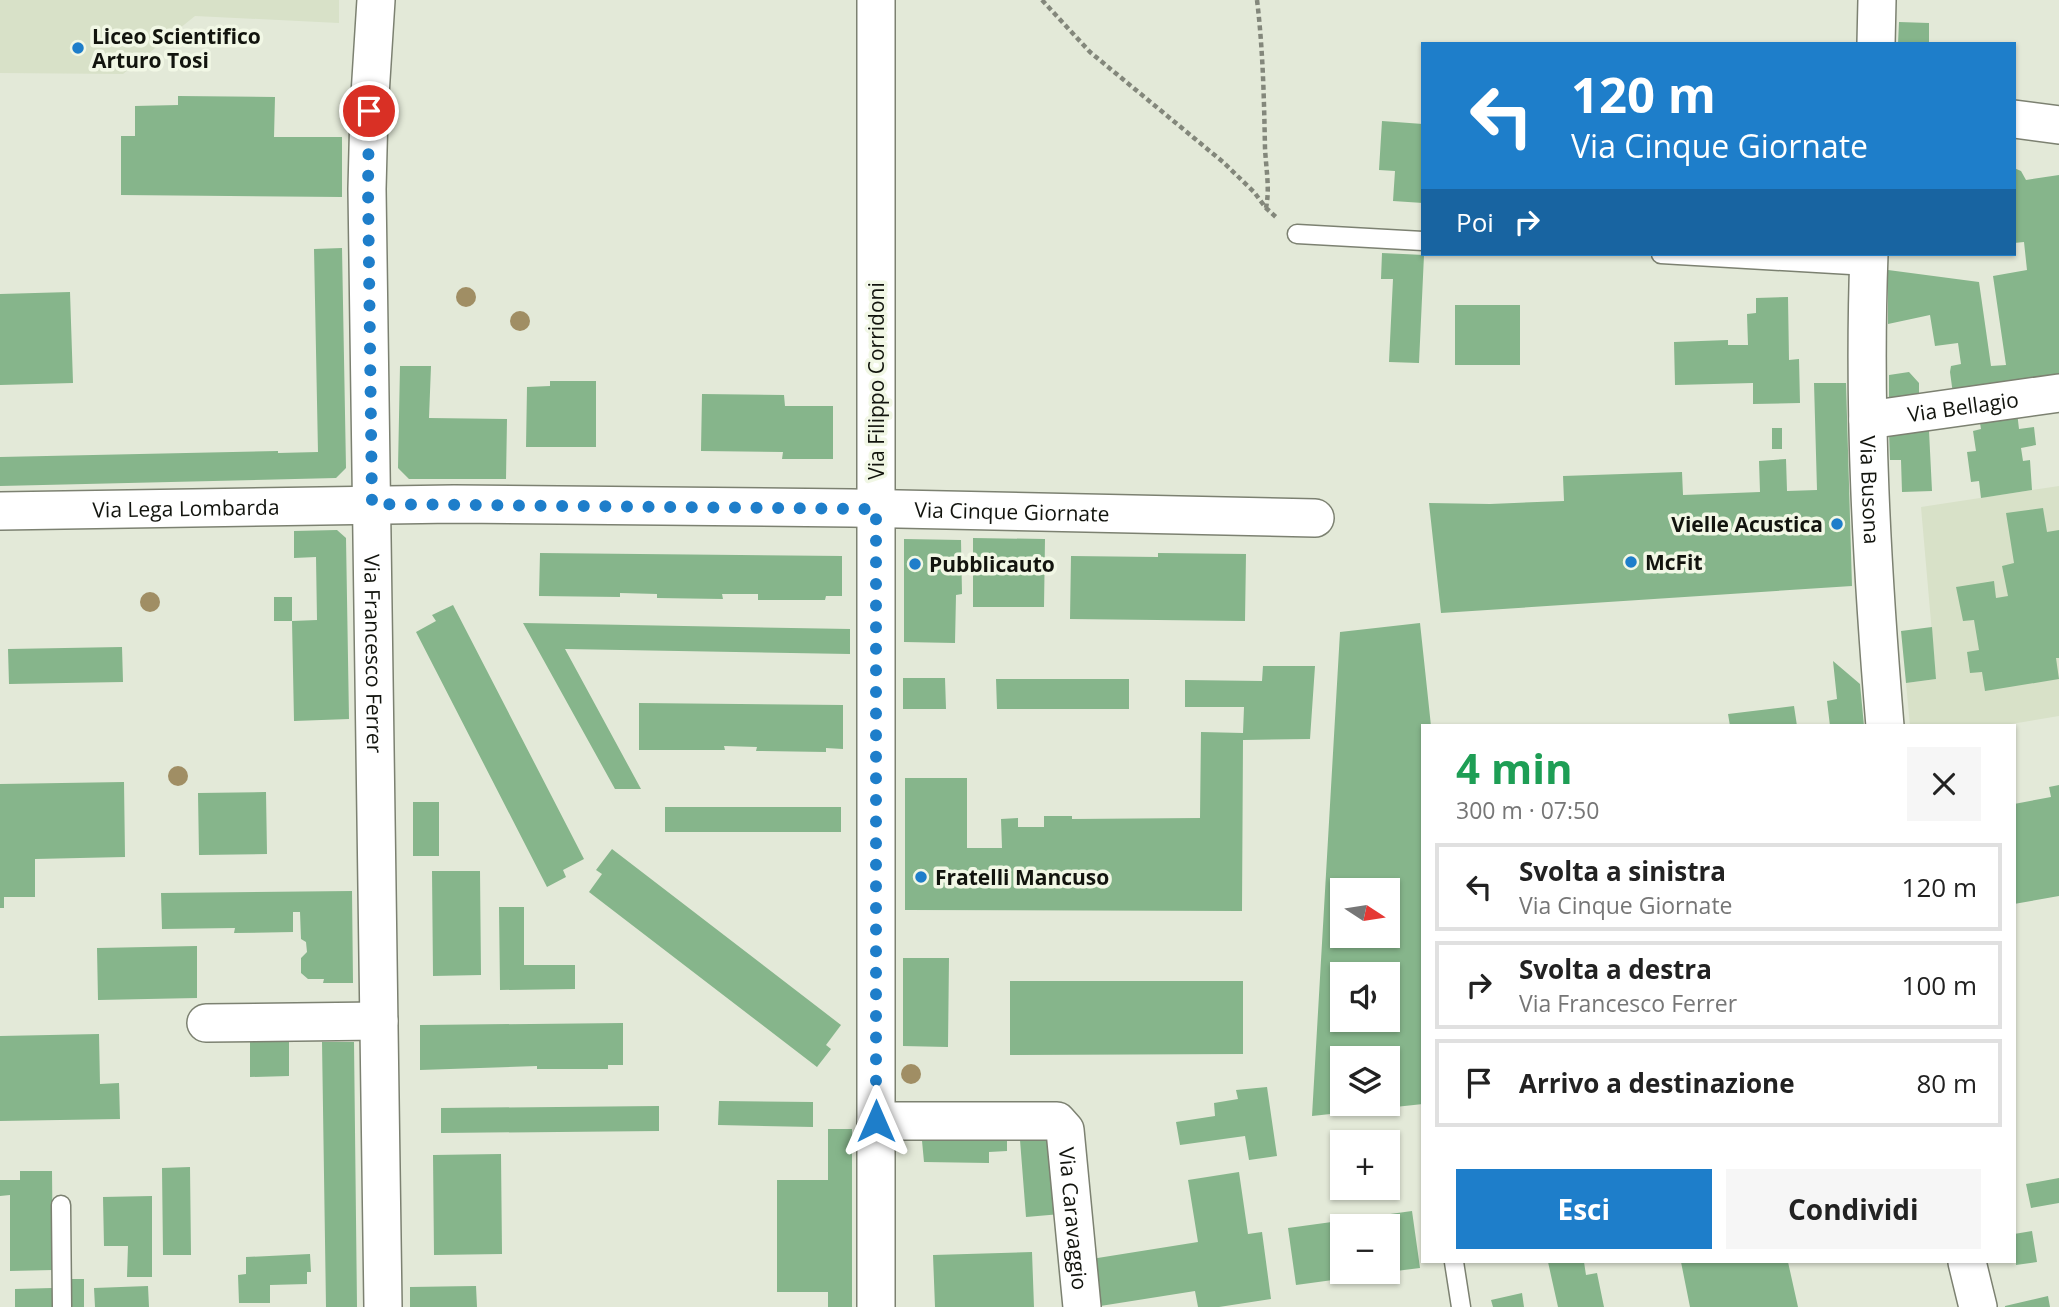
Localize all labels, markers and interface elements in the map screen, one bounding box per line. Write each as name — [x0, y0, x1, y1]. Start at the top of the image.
place label: Liceo Scientifico Arturo Tosi — [92, 22, 261, 74]
marker: Liceo Scientifico Arturo Tosi — [70, 40, 86, 56]
text: 120 m — [1571, 61, 1716, 127]
icon: left — [1456, 70, 1547, 161]
pin — [339, 81, 399, 141]
icon: arrive — [350, 92, 388, 130]
text: Via Cinque Giornate — [1571, 124, 1868, 167]
icon: right — [1508, 203, 1546, 241]
text: Poi — [1456, 204, 1494, 240]
street label: Via Filippo Corridoni — [862, 282, 890, 480]
street label: Via Bellagio — [1906, 385, 2020, 428]
street label: Via Busona — [1854, 435, 1886, 545]
street label: Via Lega Lombarda — [92, 493, 280, 524]
street label: Via Cinque Giornate — [914, 495, 1110, 528]
place label: Vielle Acustica — [1671, 510, 1823, 538]
marker: Vielle Acustica — [1829, 516, 1845, 532]
place label: McFit — [1645, 548, 1703, 576]
place label: Pubblicauto — [929, 550, 1055, 578]
street label: Via Francesco Ferrer — [358, 554, 389, 754]
marker: McFit — [1623, 554, 1639, 570]
marker: Pubblicauto — [907, 556, 923, 572]
text: 4 min — [1456, 739, 1573, 796]
button: close — [1907, 747, 1981, 821]
text: 300 m · 07:50 — [1456, 794, 1599, 826]
text: Svolta a sinistra — [1519, 853, 1726, 889]
place label: Fratelli Mancuso — [935, 863, 1109, 891]
icon: left — [1460, 868, 1498, 906]
marker: Fratelli Mancuso — [913, 869, 929, 885]
text: 120 m — [1902, 869, 1977, 905]
north arrow — [1330, 878, 1400, 948]
map controls — [1330, 878, 1400, 1284]
text: Via Cinque Giornate — [1519, 889, 1733, 921]
text: Svolta a destra — [1519, 951, 1712, 987]
button: sound — [1330, 962, 1400, 1032]
icon: right — [1460, 966, 1498, 1004]
text: 100 m — [1902, 967, 1977, 1003]
text: Via Francesco Ferrer — [1519, 987, 1737, 1019]
button: layers — [1330, 1046, 1400, 1116]
icon: arrive — [1460, 1064, 1498, 1102]
text: Arrivo a destinazione — [1519, 1065, 1795, 1101]
text: 80 m — [1916, 1065, 1977, 1101]
position arrow — [839, 1084, 913, 1158]
button: + — [1330, 1130, 1400, 1200]
street label: Via Caravaggio — [1053, 1146, 1094, 1291]
button: Esci — [1456, 1169, 1712, 1249]
button: Condividi — [1726, 1169, 1981, 1249]
button: − — [1330, 1214, 1400, 1284]

